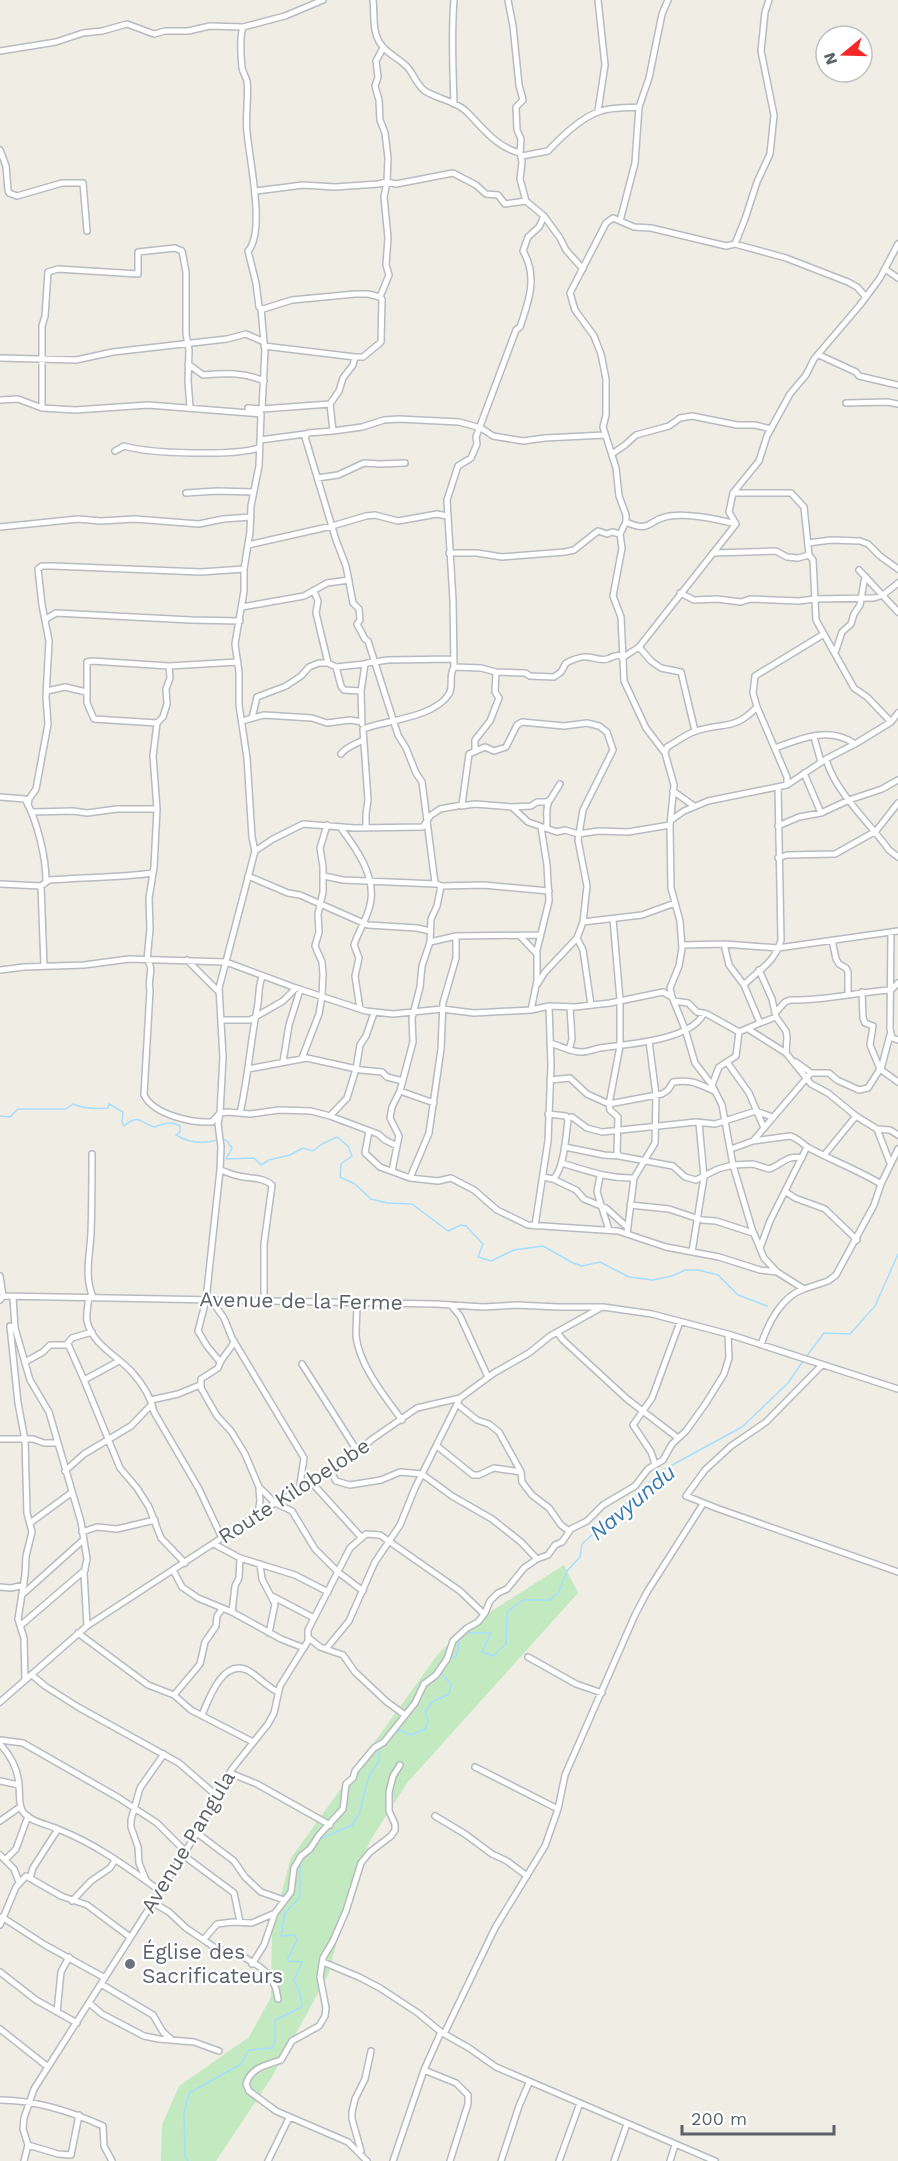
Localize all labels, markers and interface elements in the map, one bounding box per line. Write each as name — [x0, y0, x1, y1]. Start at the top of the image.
north arrow — [814, 24, 874, 84]
text: N — [819, 50, 841, 67]
street label: Avenue de la Ferme — [199, 1286, 403, 1315]
street label: Route Kilobelobe — [213, 1432, 374, 1549]
water label: Navyundu — [584, 1459, 680, 1545]
street label: Avenue Pangula — [135, 1766, 240, 1917]
place label: Église des Sacrificateurs — [142, 1939, 283, 1988]
marker: Église des Sacrificateurs — [123, 1957, 137, 1971]
scale bar — [682, 2098, 834, 2136]
text: 200 m — [691, 2108, 747, 2129]

